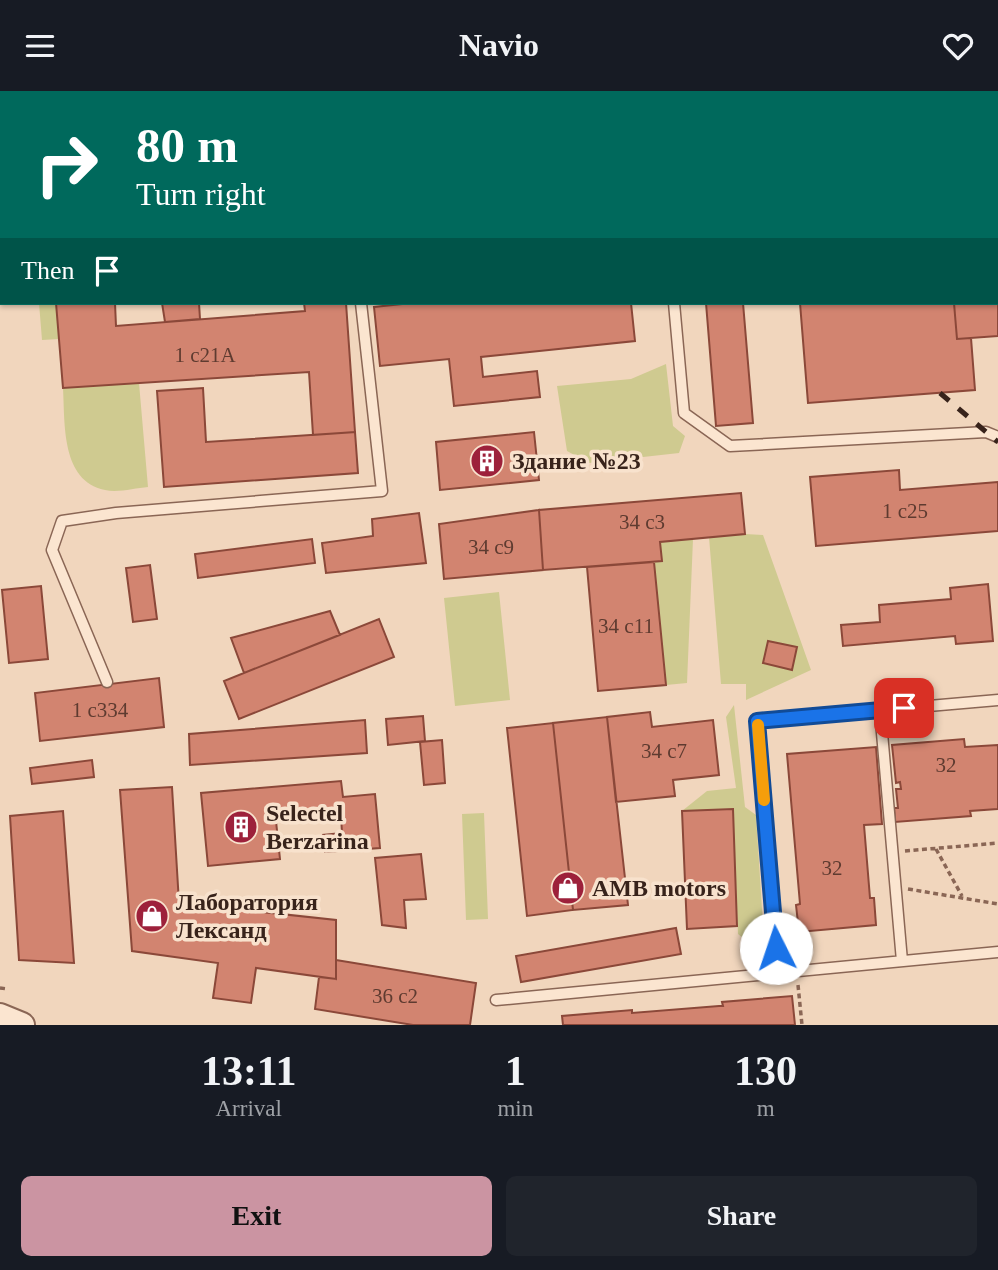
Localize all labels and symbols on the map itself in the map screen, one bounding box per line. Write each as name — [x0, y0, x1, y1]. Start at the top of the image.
house number: 1 с21А — [174, 343, 236, 367]
building icon: Здание №23 — [468, 442, 506, 480]
place label: Здание №23 — [512, 448, 641, 474]
house number: 1 с25 — [882, 499, 928, 523]
house number: 34 с3 — [619, 510, 665, 534]
house number: 34 с9 — [468, 535, 514, 559]
house number: 34 с11 — [598, 614, 654, 638]
pin — [874, 678, 934, 738]
house number: 1 с334 — [72, 698, 129, 722]
house number: 34 с7 — [641, 739, 687, 763]
house number: 32 — [936, 753, 957, 777]
place label: Selectel Berzarina — [266, 800, 369, 854]
building icon: Selectel Berzarina — [222, 808, 260, 846]
house number: 32 — [822, 856, 843, 880]
shop icon: AMB motors — [549, 869, 587, 907]
place label: AMB motors — [592, 875, 726, 901]
place label: Лаборатория Лександ — [176, 889, 318, 943]
shop icon: Лаборатория Лександ — [133, 897, 171, 935]
position arrow — [739, 911, 813, 985]
house number: 36 с2 — [372, 984, 418, 1008]

